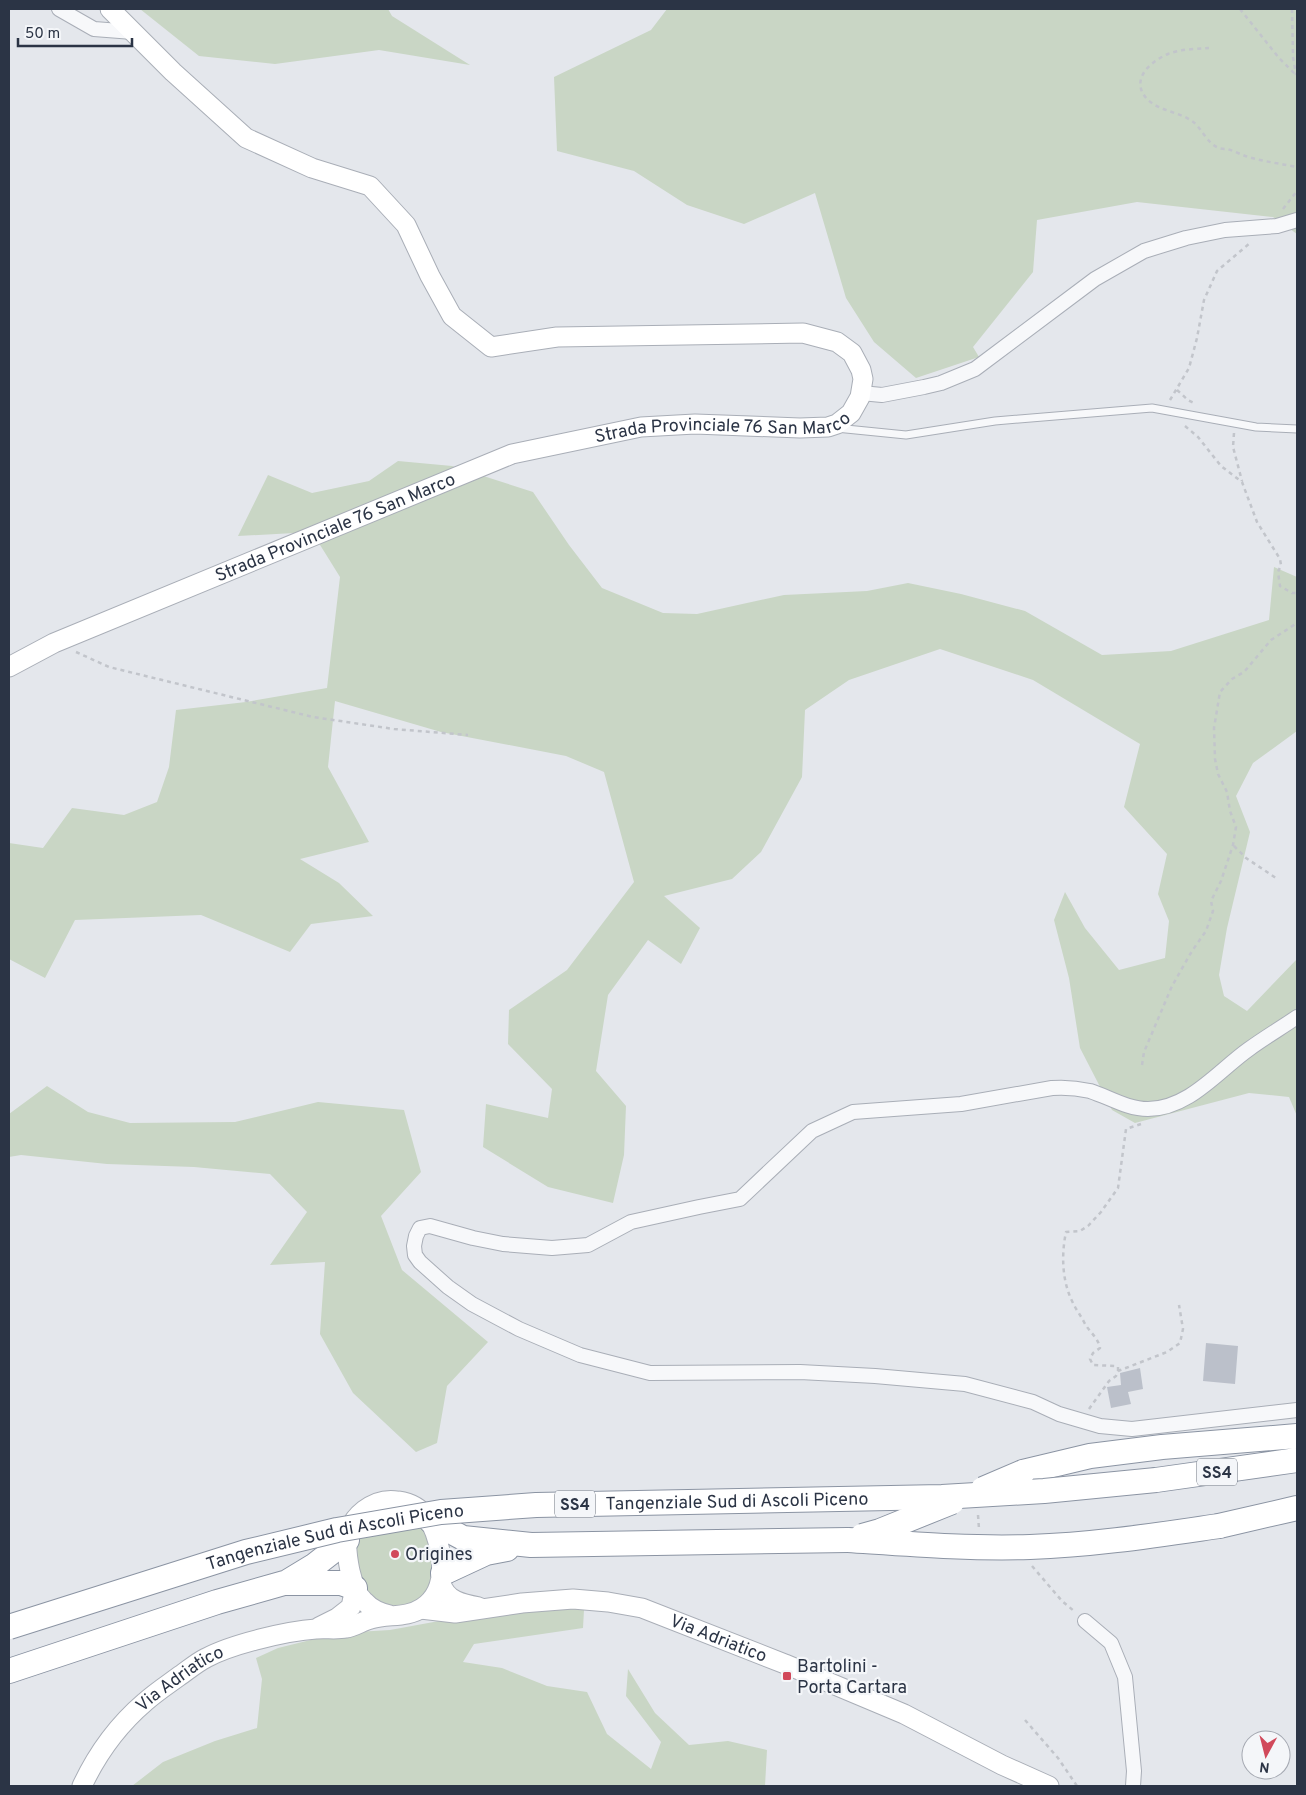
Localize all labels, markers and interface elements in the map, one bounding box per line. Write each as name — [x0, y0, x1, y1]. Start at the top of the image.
scale bar — [18, 15, 131, 47]
text: 50 m — [25, 25, 60, 44]
street label: Strada Provinciale 76 San Marco — [593, 408, 856, 449]
street label: Strada Provinciale 76 San Marco — [212, 469, 459, 588]
road number: SS4 — [1197, 1458, 1237, 1485]
street label: Tangenziale Sud di Ascoli Piceno — [605, 1488, 869, 1517]
road number: SS4 — [555, 1490, 595, 1518]
street label: Tangenziale Sud di Ascoli Piceno — [204, 1500, 465, 1577]
place label: Origines — [405, 1544, 473, 1567]
marker: Origines — [389, 1548, 401, 1560]
street label: Via Adriatico — [666, 1610, 770, 1669]
street label: Via Adriatico — [132, 1641, 227, 1718]
place label: Bartolini - Porta Cartara — [797, 1656, 907, 1700]
marker: Bartolini - Porta Cartara — [781, 1670, 793, 1682]
north arrow — [1241, 1730, 1291, 1780]
text: N — [1259, 1757, 1271, 1775]

